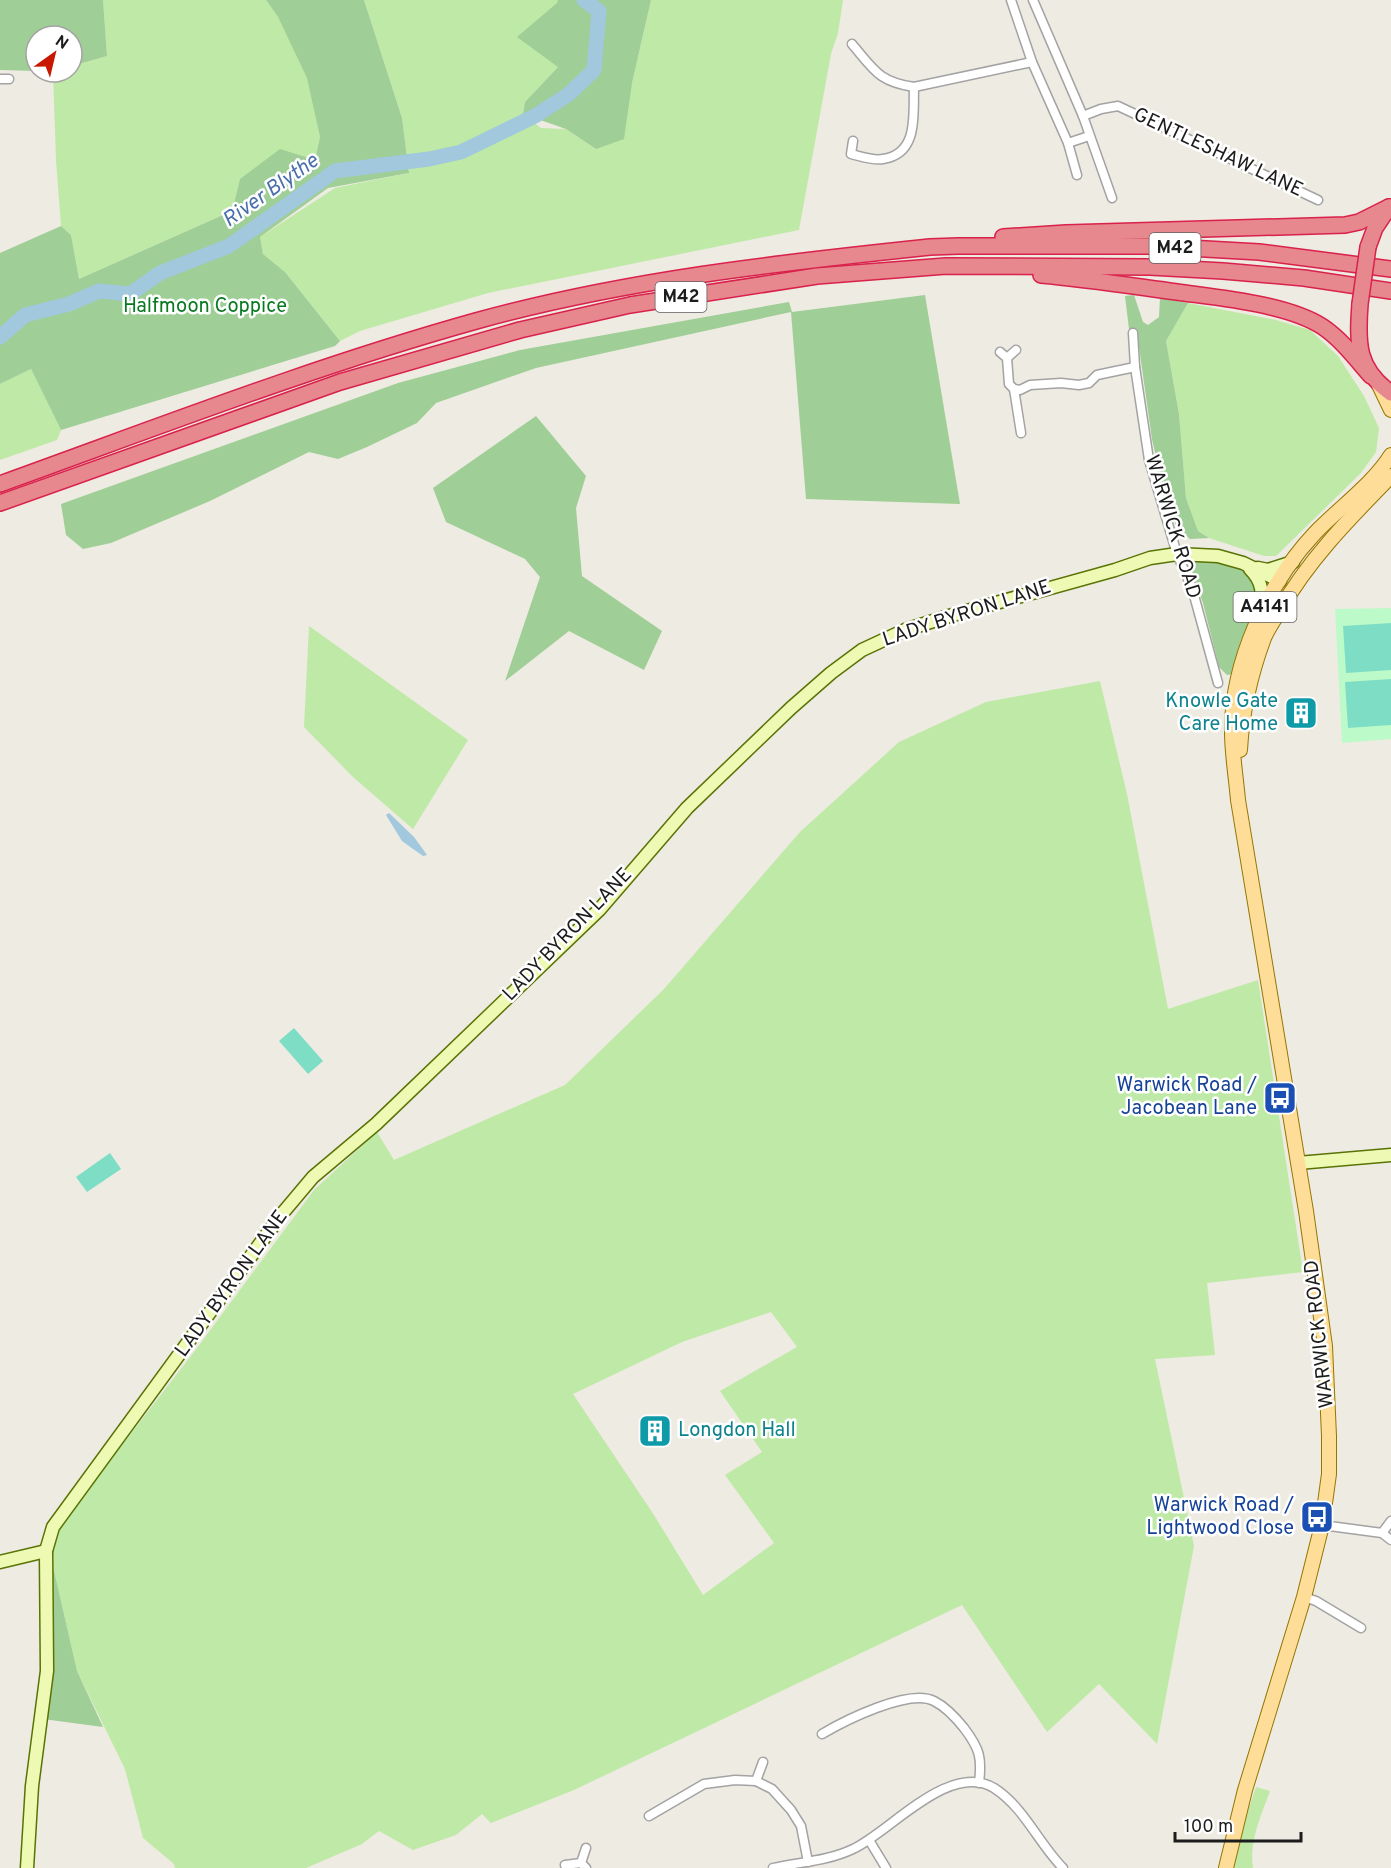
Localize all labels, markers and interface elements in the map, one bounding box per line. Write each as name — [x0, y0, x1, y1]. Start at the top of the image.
north arrow — [24, 24, 84, 84]
text: N — [51, 32, 72, 55]
street label: GENTLESHAW LANE — [1129, 102, 1307, 204]
water label: River Blythe — [218, 147, 325, 234]
road number: M42 — [1150, 233, 1200, 263]
road number: M42 — [656, 282, 706, 312]
park label: Halfmoon Coppice — [123, 294, 287, 320]
street label: WARWICK ROAD — [1138, 452, 1206, 602]
street label: LADY BYRON LANE — [879, 574, 1055, 654]
road number: A4141 — [1234, 592, 1296, 622]
place label: Knowle Gate Care Home — [1165, 689, 1278, 738]
building icon: Knowle Gate Care Home — [1283, 695, 1319, 731]
street label: LADY BYRON LANE — [498, 863, 638, 1007]
place label: Warwick Road / Jacobean Lane — [1117, 1073, 1257, 1122]
bus stop icon: Warwick Road / Jacobean Lane — [1262, 1080, 1298, 1116]
street label: LADY BYRON LANE — [170, 1205, 294, 1363]
street label: WARWICK ROAD — [1299, 1259, 1341, 1409]
building icon: Longdon Hall — [637, 1413, 673, 1449]
place label: Longdon Hall — [678, 1418, 796, 1444]
place label: Warwick Road / Lightwood Close — [1146, 1493, 1294, 1542]
bus stop icon: Warwick Road / Lightwood Close — [1299, 1499, 1335, 1535]
scale bar — [1175, 1805, 1301, 1843]
text: 100 m — [1184, 1816, 1233, 1839]

